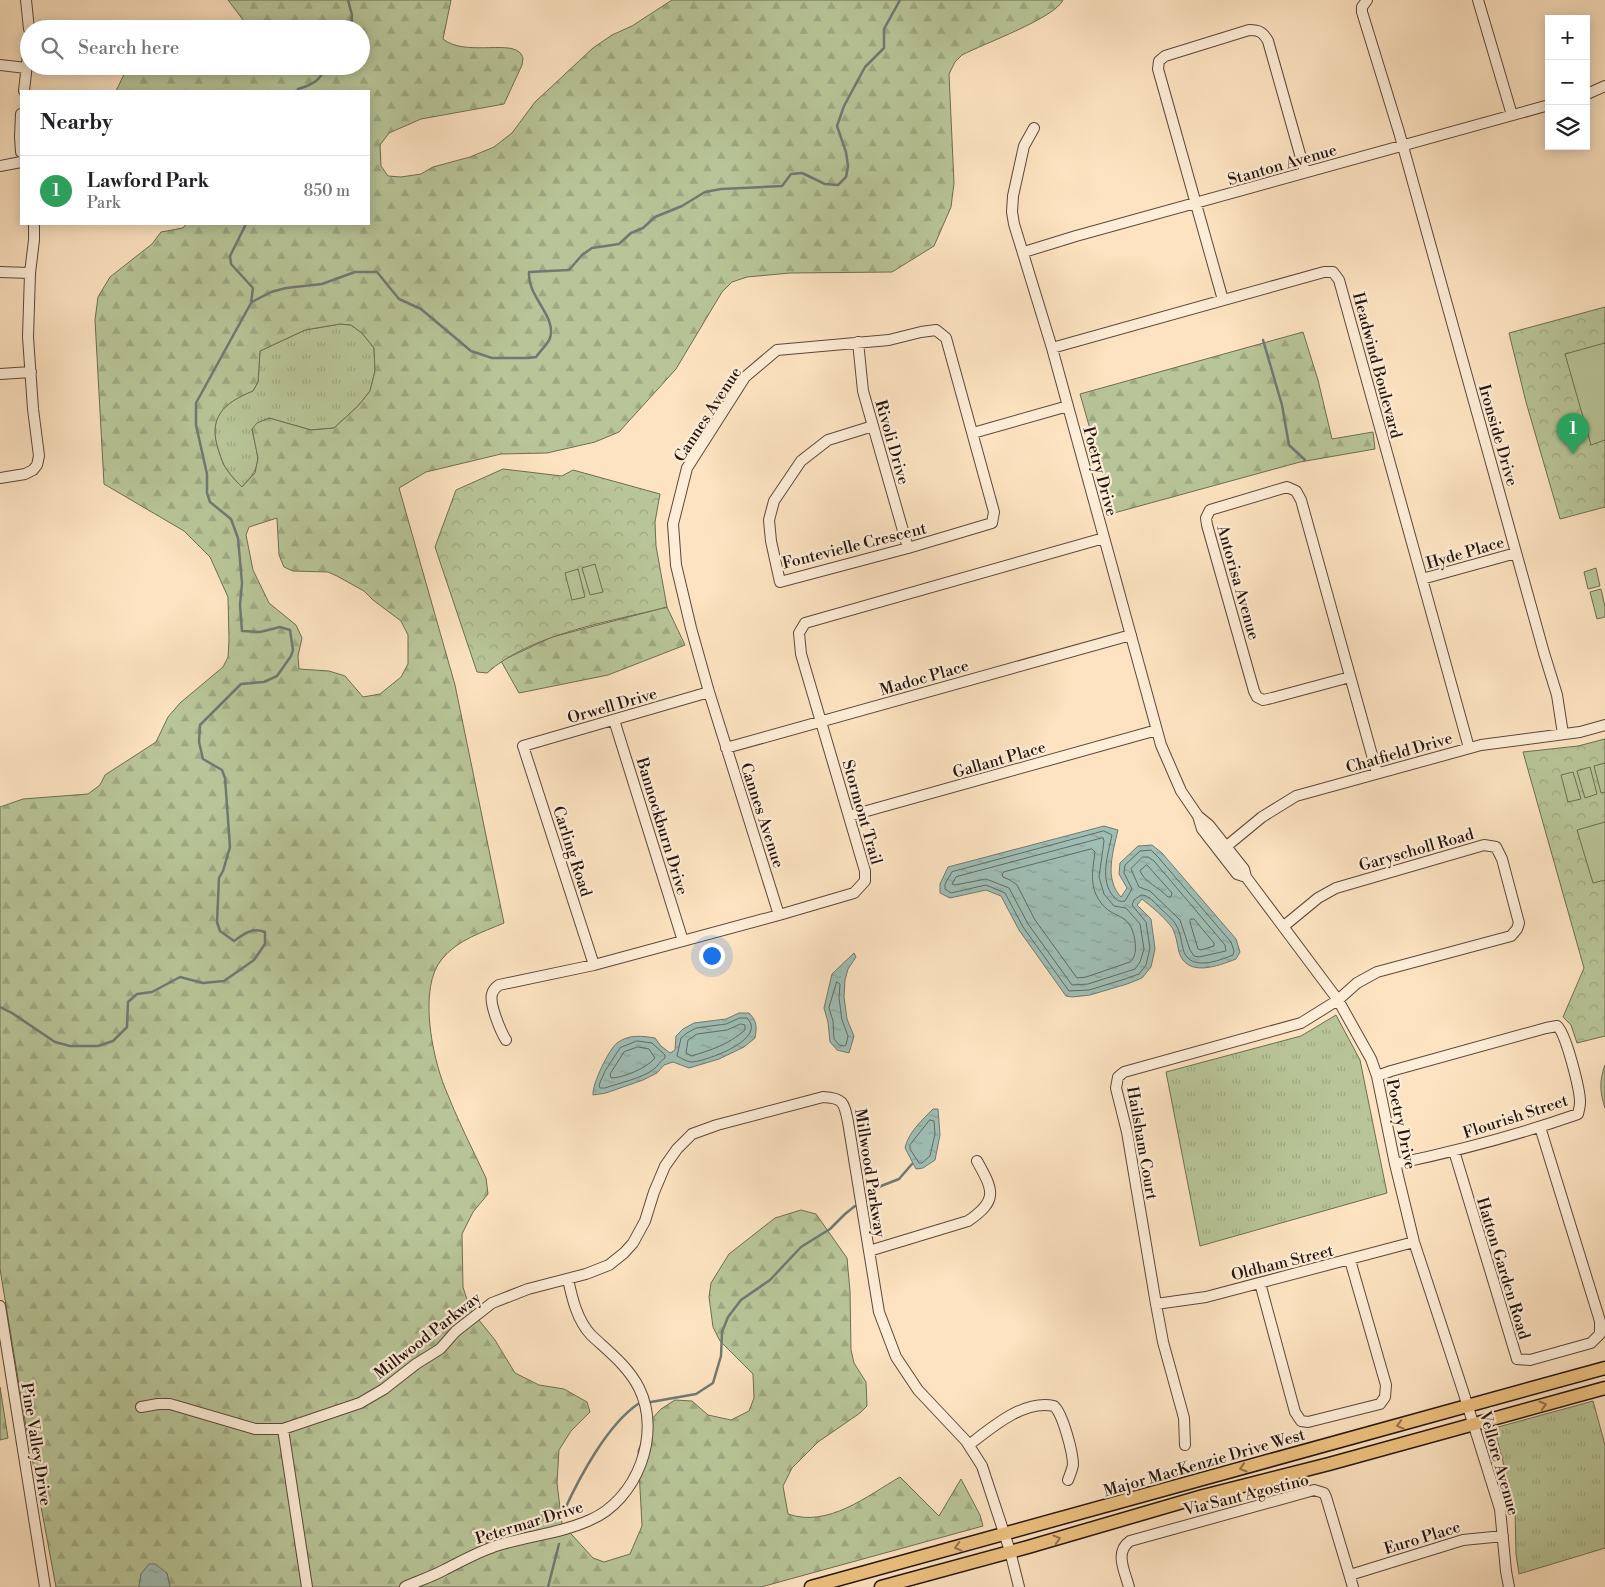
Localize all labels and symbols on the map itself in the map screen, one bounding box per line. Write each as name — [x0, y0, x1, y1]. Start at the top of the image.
street label: Stanton Avenue — [1225, 140, 1339, 190]
street label: Headwind Boulevard — [1348, 290, 1406, 441]
street label: Cannes Avenue — [670, 363, 746, 466]
street label: Ironside Drive — [1474, 382, 1522, 488]
street label: Rivoli Drive — [870, 398, 914, 487]
pin: 1 — [1557, 413, 1589, 454]
street label: Poetry Drive — [1078, 424, 1122, 518]
street label: Fontevielle Crescent — [780, 518, 929, 574]
street label: Antorisa Avenue — [1212, 522, 1264, 642]
street label: Hyde Place — [1424, 532, 1507, 574]
street label: Madoc Place — [877, 656, 971, 700]
street label: Orwell Drive — [565, 684, 660, 728]
street label: Chatfield Drive — [1344, 728, 1455, 778]
street label: Gallant Place — [950, 737, 1048, 783]
street label: Bannockburn Drive — [631, 754, 692, 898]
street label: Stormont Trail — [838, 758, 887, 867]
street label: Cannes Avenue — [736, 760, 788, 870]
street label: Carling Road — [548, 804, 596, 899]
street label: Garyscholl Road — [1357, 824, 1476, 876]
your location — [699, 943, 725, 969]
street label: Poetry Drive — [1382, 1077, 1420, 1171]
street label: Hailsham Court — [1122, 1085, 1162, 1202]
street label: Flourish Street — [1460, 1090, 1571, 1143]
street label: Millwood Parkway — [850, 1107, 890, 1239]
street label: Hatton Garden Road — [1472, 1195, 1534, 1342]
street label: Oldham Street — [1229, 1241, 1336, 1285]
street label: Millwood Parkway — [370, 1288, 485, 1384]
street label: Pine Valley Drive — [16, 1381, 56, 1507]
one-way arrow — [1539, 1400, 1547, 1410]
street label: Vellore Avenue — [1474, 1408, 1523, 1518]
one-way arrow — [1395, 1419, 1404, 1430]
street label: Major MacKenzie Drive West — [1101, 1424, 1308, 1501]
one-way arrow — [1240, 1463, 1248, 1473]
street label: Via Sant Agostino — [1181, 1470, 1311, 1520]
street label: Petermar Drive — [473, 1497, 586, 1549]
street label: Euro Place — [1382, 1517, 1463, 1559]
one-way arrow — [1053, 1534, 1061, 1544]
one-way arrow — [954, 1542, 962, 1552]

